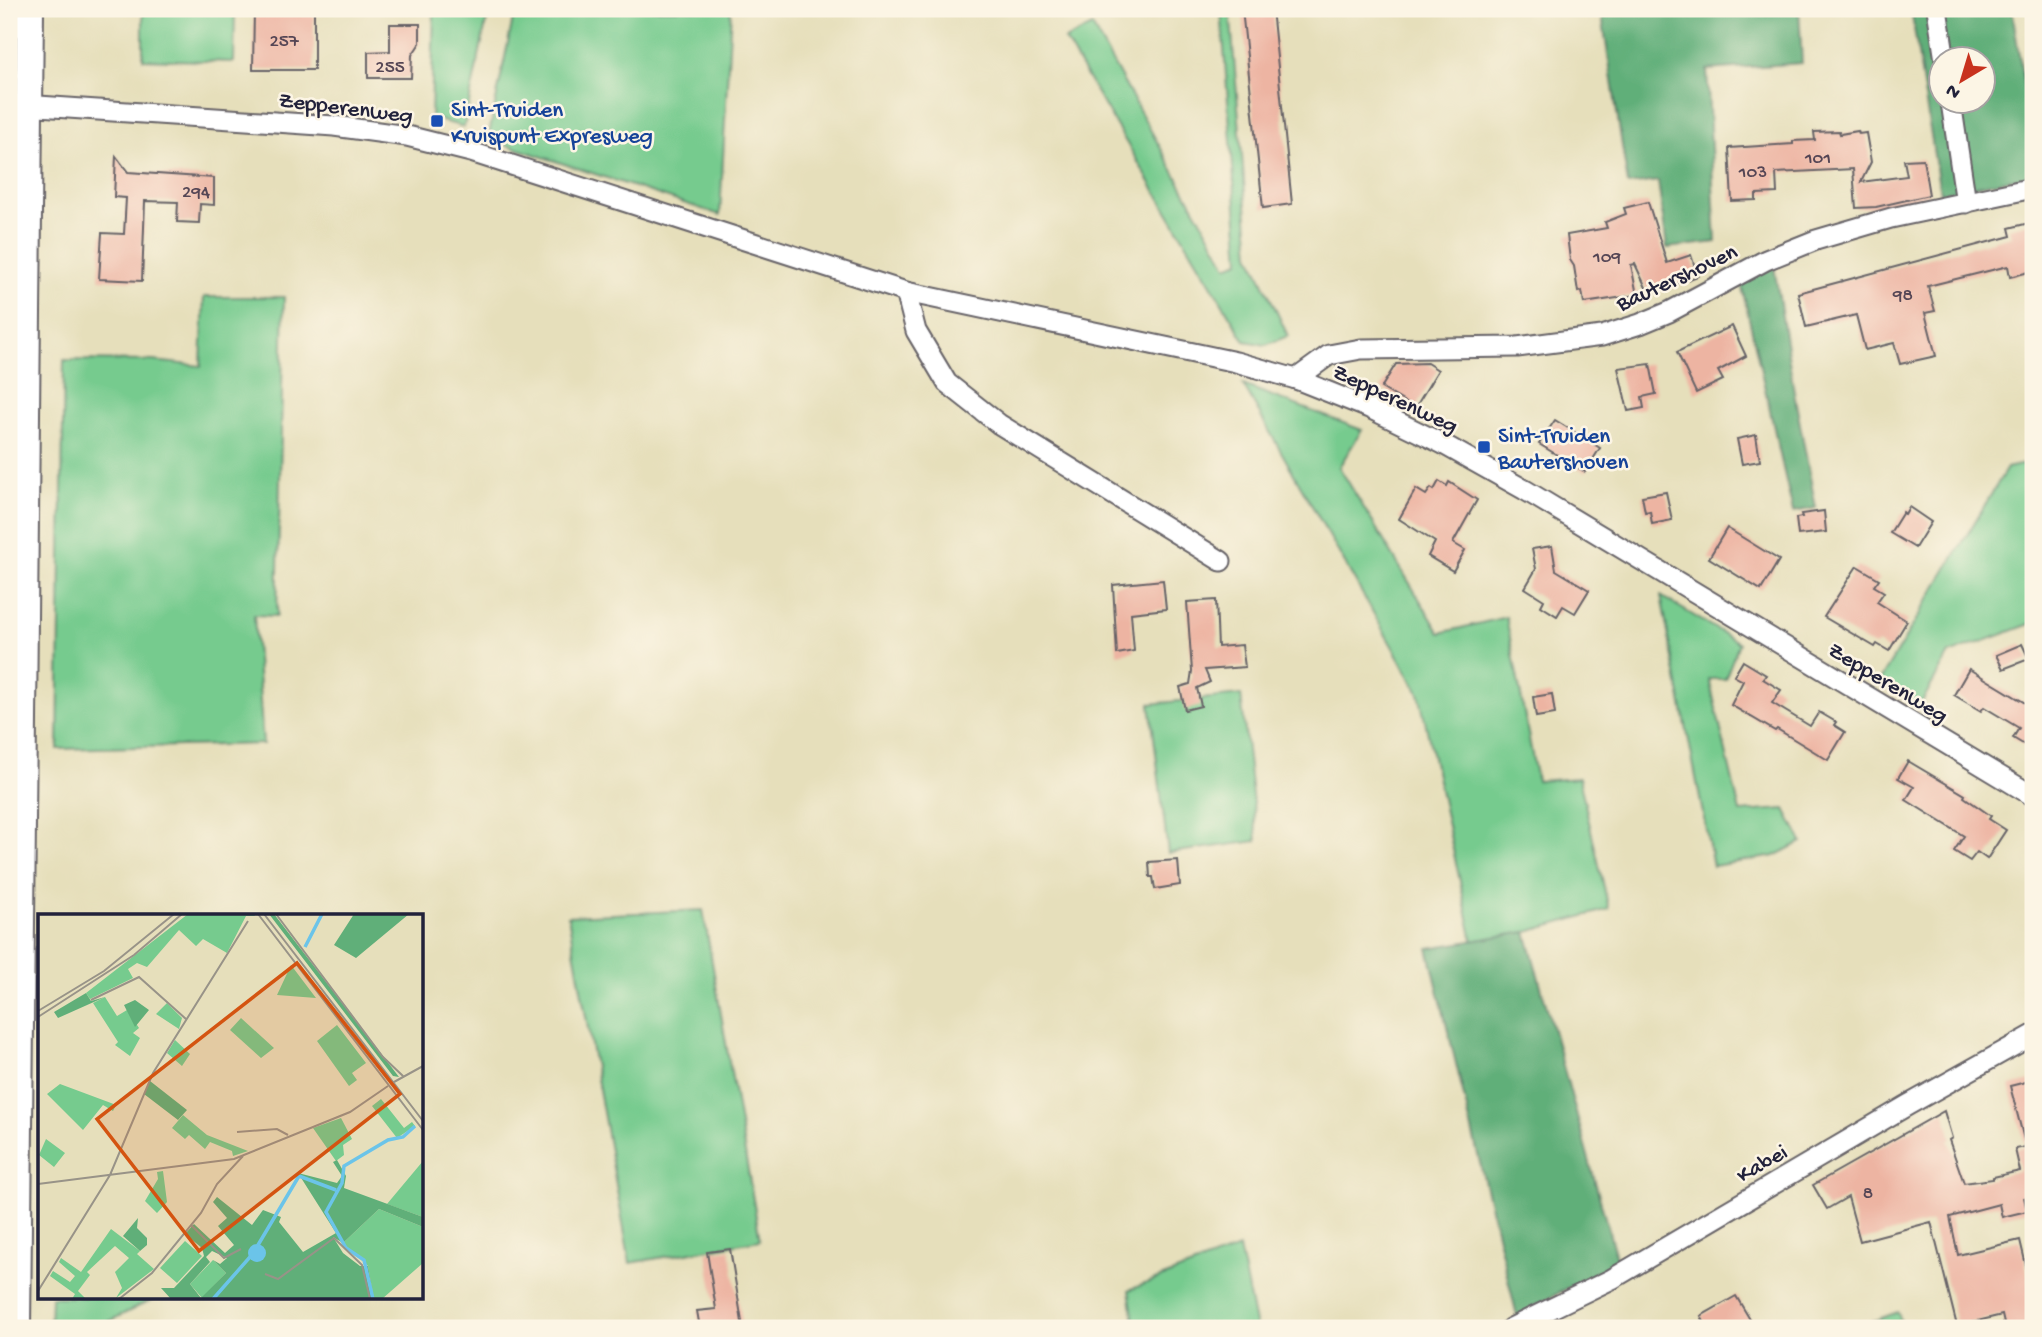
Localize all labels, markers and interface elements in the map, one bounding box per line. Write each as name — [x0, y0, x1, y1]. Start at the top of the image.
house number: 257 — [269, 31, 300, 54]
north arrow — [1926, 46, 1996, 116]
house number: 255 — [375, 57, 405, 80]
text: N — [1942, 78, 1966, 104]
street label: Zepperenweg — [277, 88, 414, 131]
place label: Sint-Truiden Kruispunt Expresweg — [451, 98, 653, 151]
marker: Sint-Truiden Kruispunt Expresweg — [429, 113, 445, 129]
house number: 101 — [1804, 148, 1831, 171]
house number: 103 — [1738, 162, 1767, 185]
house number: 294 — [182, 182, 210, 205]
street label: Bautershoven — [1612, 239, 1742, 319]
house number: 109 — [1592, 247, 1621, 270]
house number: 98 — [1892, 285, 1913, 308]
street label: Zepperenweg — [1328, 359, 1461, 441]
place label: Sint-Truiden Bautershoven — [1497, 424, 1628, 477]
marker: Sint-Truiden Bautershoven — [1476, 439, 1492, 455]
street label: Zepperenweg — [1822, 638, 1952, 730]
inset map — [38, 914, 424, 1298]
street label: Kabei — [1732, 1140, 1793, 1190]
house number: 8 — [1863, 1183, 1873, 1206]

